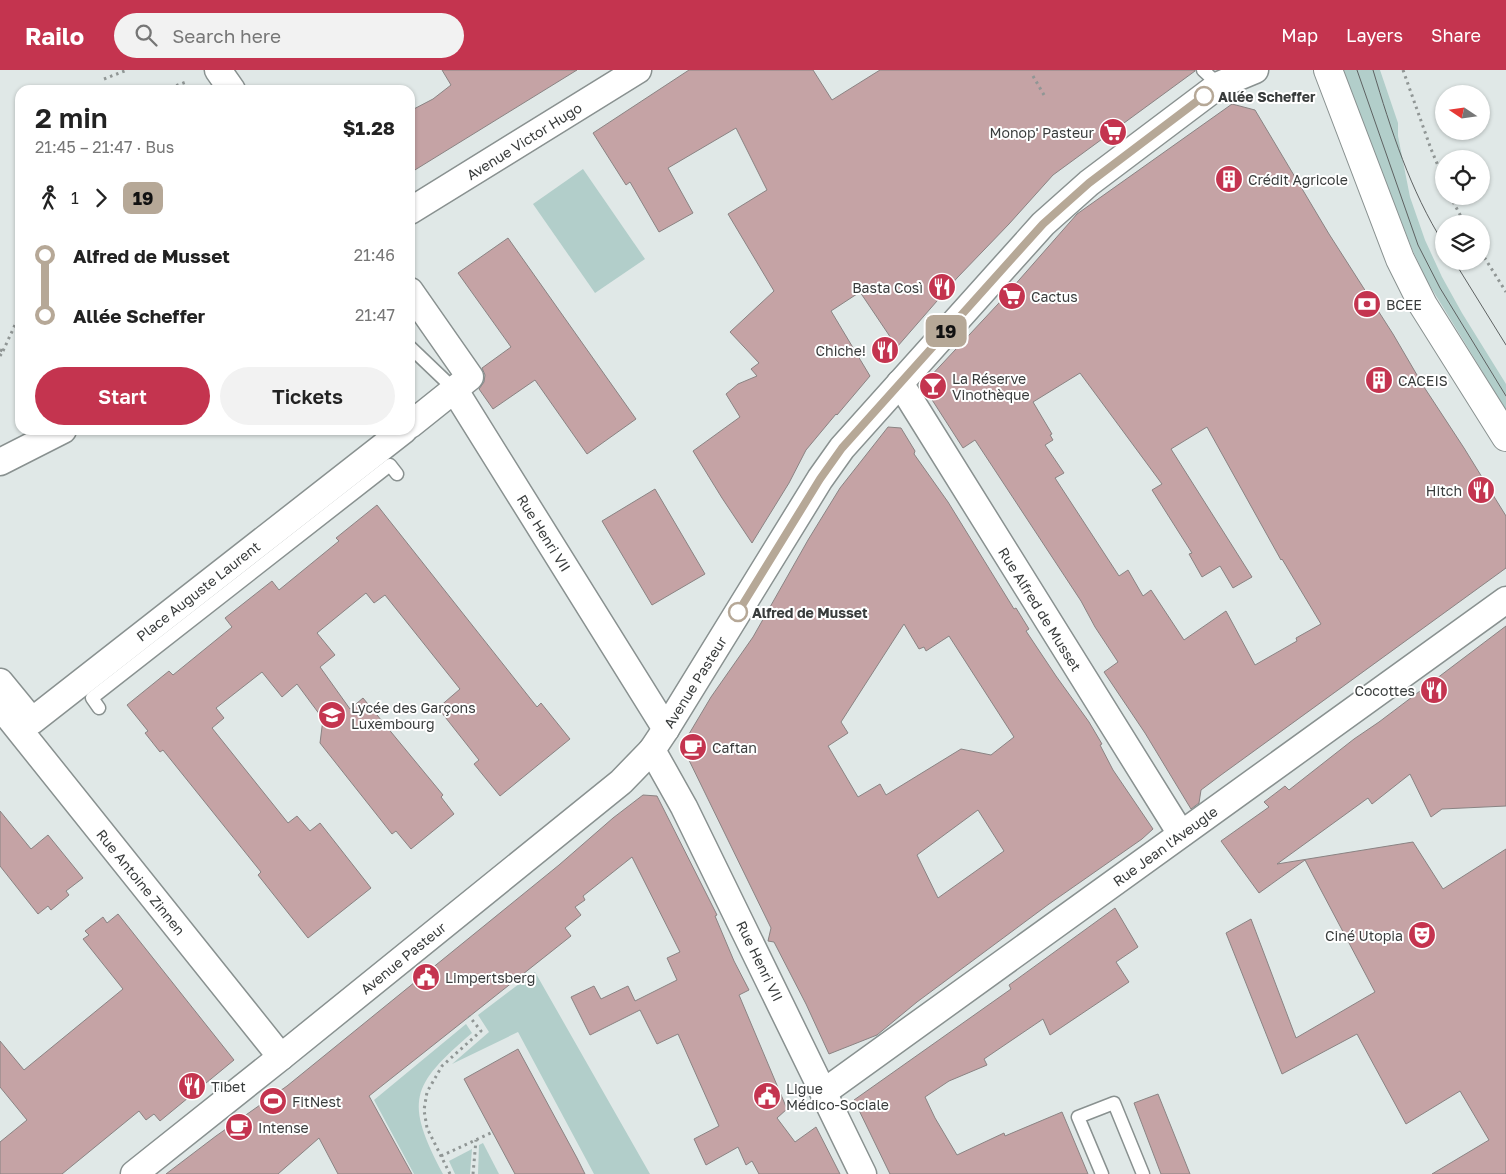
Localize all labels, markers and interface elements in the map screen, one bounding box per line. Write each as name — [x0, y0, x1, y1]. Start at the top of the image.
search box — [114, 13, 464, 58]
text: Railo — [25, 21, 84, 50]
icon: search — [132, 21, 160, 49]
text: Search here — [172, 24, 281, 47]
text: Map — [1281, 24, 1318, 46]
text: Layers — [1346, 24, 1403, 46]
text: Share — [1431, 24, 1481, 46]
north arrow — [1435, 85, 1490, 140]
map controls — [1435, 85, 1490, 270]
marker: Allée Scheffer — [1194, 86, 1214, 106]
place label: Allée Scheffer — [1218, 88, 1316, 105]
street label: Avenue Victor Hugo — [463, 99, 585, 183]
text: 2 min — [35, 101, 108, 134]
text: $1.28 — [343, 116, 395, 139]
supermarket icon: Monop' Pasteur — [1098, 117, 1128, 147]
place label: Monop' Pasteur — [989, 124, 1095, 141]
text: 21:45 – 21:47 · Bus — [35, 137, 174, 157]
button: locate — [1435, 150, 1490, 205]
building icon: Crédit Agricole — [1214, 164, 1244, 194]
place label: Crédit Agricole — [1248, 171, 1348, 188]
icon: walk — [35, 184, 63, 212]
icon: forward — [87, 184, 115, 212]
text: 19 — [133, 187, 153, 209]
text: 1 — [71, 188, 79, 208]
button: layers — [1435, 215, 1490, 270]
text: Alfred de Musset — [73, 244, 230, 267]
text: 21:46 — [354, 245, 395, 265]
restaurant icon: Basta Così — [927, 272, 957, 302]
place label: Basta Così — [852, 279, 923, 296]
supermarket icon: Cactus — [997, 281, 1027, 311]
place label: Cactus — [1031, 288, 1078, 305]
bank icon: BCEE — [1352, 289, 1382, 319]
place label: BCEE — [1386, 296, 1422, 313]
text: Allée Scheffer — [73, 304, 205, 327]
text: 21:47 — [355, 305, 395, 325]
line badge: 19 — [924, 315, 968, 347]
text: 19 — [936, 320, 956, 342]
restaurant icon: Chiche! — [870, 335, 900, 365]
place label: Chiche! — [816, 342, 866, 359]
building icon: CACEIS — [1364, 365, 1394, 395]
button: Start — [35, 367, 210, 425]
button: Tickets — [220, 367, 395, 425]
place label: La Réserve Vinothèque — [952, 370, 1030, 403]
bar icon: La Réserve Vinothèque — [918, 371, 948, 401]
place label: CACEIS — [1398, 372, 1448, 389]
restaurant icon: Hitch — [1466, 475, 1496, 505]
place label: Hitch — [1426, 482, 1462, 499]
street label: Rue Henri VII — [514, 491, 574, 575]
street label: Place Auguste Laurent — [133, 537, 263, 645]
street label: Rue Alfred de Musset — [995, 544, 1085, 674]
marker: Alfred de Musset — [728, 602, 748, 622]
place label: Alfred de Musset — [752, 604, 868, 621]
street label: Avenue Pasteur — [660, 633, 730, 731]
restaurant icon: Cocottes — [1419, 675, 1449, 705]
place label: Cocottes — [1354, 682, 1415, 699]
place label: Lycée des Garçons Luxembourg — [351, 699, 476, 732]
school or university icon: Lycée des Garçons Luxembourg — [317, 700, 347, 730]
cafe icon: Caftan — [678, 732, 708, 762]
place label: Caftan — [712, 739, 757, 756]
street label: Rue Jean l'Aveugle — [1109, 802, 1221, 890]
street label: Rue Antoine Zinnen — [93, 826, 189, 938]
street label: Avenue Pasteur — [357, 918, 450, 998]
street label: Rue Henri VII — [733, 918, 787, 1004]
theatre icon: Ciné Utopia — [1407, 920, 1437, 950]
place label: Ciné Utopia — [1325, 927, 1403, 944]
public building icon: Limpertsberg — [411, 962, 441, 992]
place label: Limpertsberg — [445, 969, 535, 986]
restaurant icon: Tibet — [177, 1071, 207, 1101]
place label: Tibet — [211, 1078, 246, 1095]
place label: Ligue Médico-Sociale — [786, 1080, 889, 1113]
public building icon: Ligue Médico-Sociale — [752, 1081, 782, 1111]
sports icon: FitNest — [258, 1086, 288, 1116]
place label: FitNest — [292, 1093, 341, 1110]
cafe icon: Intense — [224, 1112, 254, 1142]
place label: Intense — [258, 1119, 309, 1136]

